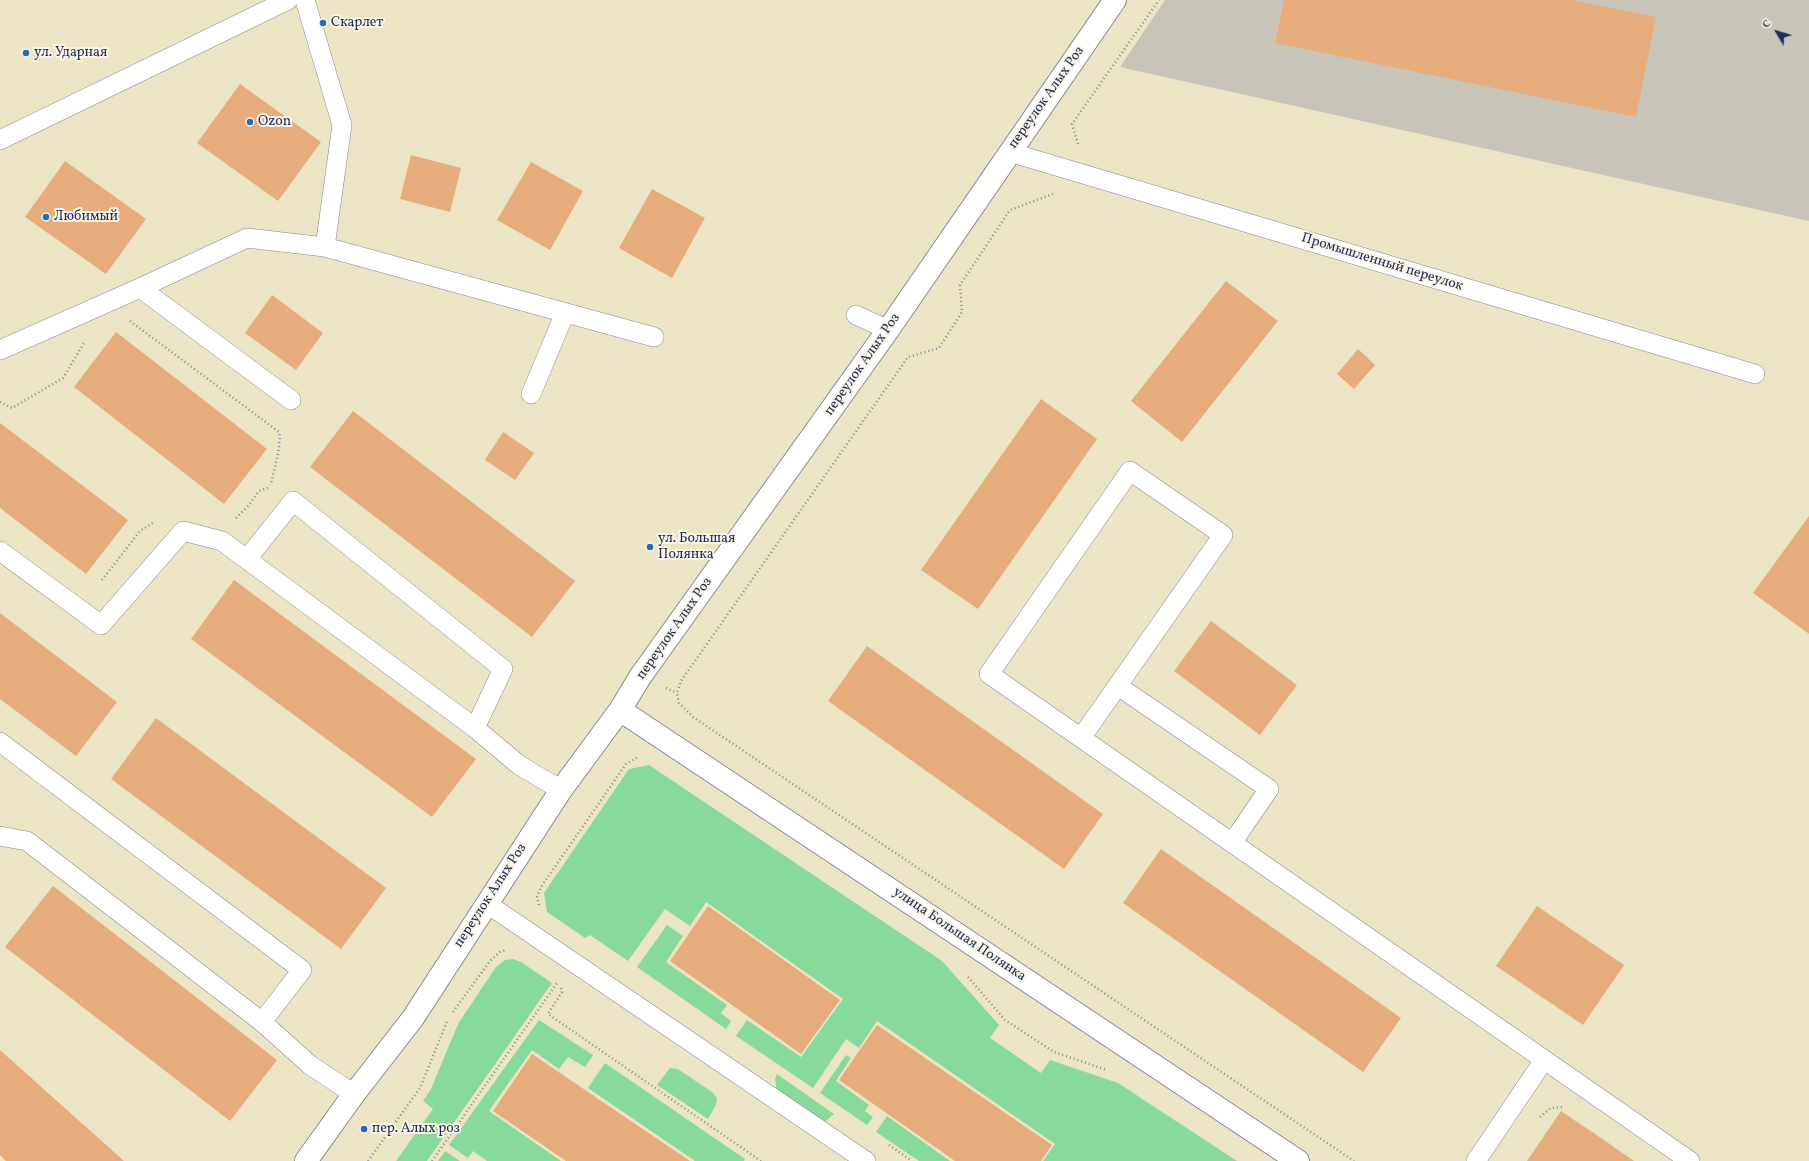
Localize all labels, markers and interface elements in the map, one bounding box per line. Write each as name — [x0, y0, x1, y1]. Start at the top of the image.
north arrow — [1757, 12, 1797, 52]
place label: Скарлет — [331, 15, 383, 31]
text: С — [1759, 17, 1775, 32]
marker: Скарлет — [318, 18, 328, 28]
street label: переулок Алых Роз — [1006, 44, 1088, 152]
place label: ул. Ударная — [34, 45, 107, 61]
marker: ул. Ударная — [21, 48, 31, 58]
place label: Ozon — [258, 114, 291, 130]
marker: Ozon — [245, 117, 255, 127]
place label: Любимый — [54, 209, 118, 225]
marker: Любимый — [41, 212, 51, 222]
street label: Промышленный переулок — [1299, 230, 1465, 296]
street label: переулок Алых Роз — [822, 311, 904, 419]
place label: ул. Большая Полянка — [658, 531, 735, 564]
marker: ул. Большая Полянка — [645, 542, 655, 552]
street label: переулок Алых Роз — [634, 575, 716, 683]
street label: переулок Алых Роз — [451, 841, 531, 951]
street label: улица Большая Полянка — [889, 884, 1029, 986]
place label: пер. Алых роз — [372, 1121, 460, 1137]
marker: пер. Алых роз — [359, 1124, 369, 1134]

